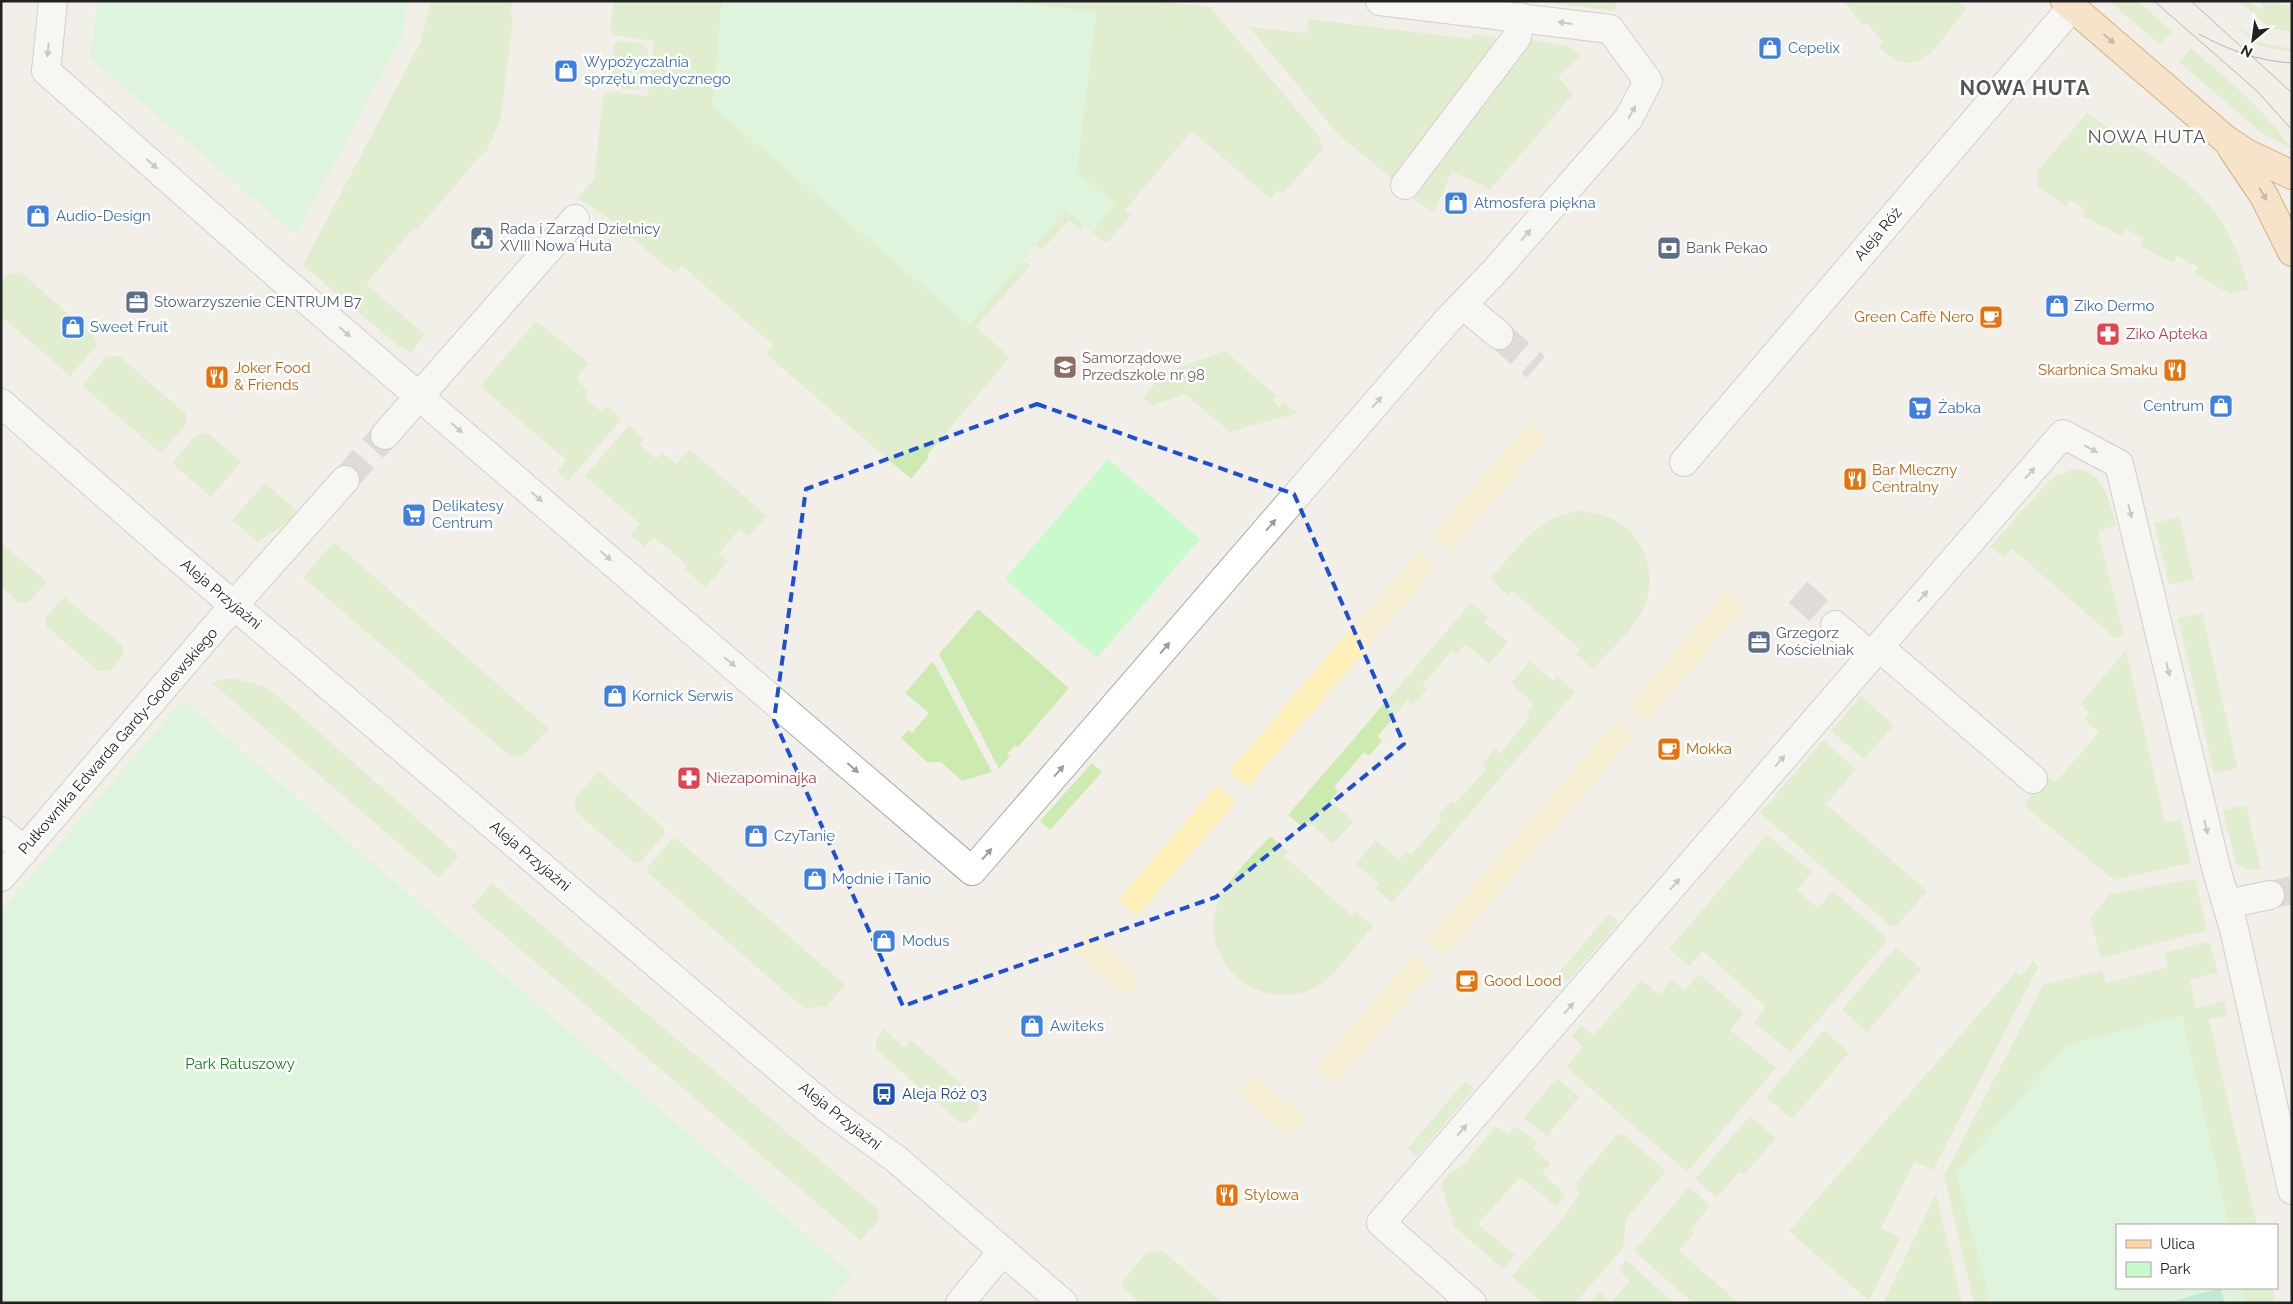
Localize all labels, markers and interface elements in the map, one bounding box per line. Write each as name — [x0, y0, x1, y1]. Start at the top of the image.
north arrow — [2228, 15, 2278, 65]
one-way arrow — [1557, 19, 1573, 27]
one-way arrow — [2102, 33, 2114, 45]
shop icon: Cepelix — [1757, 35, 1783, 61]
place label: Cepelix — [1788, 39, 1841, 57]
one-way arrow — [44, 42, 52, 58]
text: N — [2238, 42, 2255, 61]
place label: Wypożyczalnia sprzętu medycznego — [584, 53, 731, 88]
shop icon: Wypożyczalnia sprzętu medycznego — [553, 58, 579, 84]
district label: NOWA HUTA — [1960, 76, 2090, 100]
one-way arrow — [1628, 105, 1636, 119]
district label: NOWA HUTA — [2088, 126, 2206, 147]
one-way arrow — [146, 158, 158, 170]
one-way arrow — [2258, 188, 2267, 201]
shop icon: Atmosfera piękna — [1443, 190, 1469, 216]
place label: Atmosfera piękna — [1474, 194, 1596, 212]
shop icon: Audio-Design — [25, 203, 51, 229]
street label: Aleja Róż — [1851, 204, 1905, 264]
place label: Audio-Design — [56, 207, 151, 225]
place label: Rada i Zarząd Dzielnicy XVIII Nowa Huta — [500, 220, 660, 255]
public building icon: Rada i Zarząd Dzielnicy XVIII Nowa Huta — [469, 225, 495, 251]
one-way arrow — [1521, 229, 1532, 242]
bank icon: Bank Pekao — [1656, 235, 1682, 261]
place label: Bank Pekao — [1686, 239, 1768, 257]
office icon: Stowarzyszenie CENTRUM B7 — [124, 289, 150, 315]
place label: Stowarzyszenie CENTRUM B7 — [154, 293, 361, 311]
shop icon: Ziko Dermo — [2044, 293, 2070, 319]
place label: Ziko Dermo — [2074, 297, 2155, 315]
cafe icon: Green Caffè Nero — [1978, 304, 2004, 330]
place label: Green Caffè Nero — [1854, 308, 1974, 326]
shop icon: Sweet Fruit — [60, 314, 86, 340]
place label: Sweet Fruit — [90, 318, 168, 336]
pharmacy icon: Ziko Apteka — [2095, 321, 2121, 347]
place label: Ziko Apteka — [2126, 325, 2208, 343]
one-way arrow — [339, 326, 351, 337]
place label: Samorządowe Przedszkole nr 98 — [1082, 349, 1205, 384]
school or university icon: Samorządowe Przedszkole nr 98 — [1052, 354, 1078, 380]
restaurant icon: Skarbnica Smaku — [2162, 357, 2188, 383]
place label: Joker Food & Friends — [234, 359, 311, 394]
place label: Skarbnica Smaku — [2038, 361, 2158, 379]
restaurant icon: Joker Food & Friends — [204, 364, 230, 390]
shop icon: Centrum — [2208, 393, 2234, 419]
supermarket icon: Żabka — [1907, 395, 1933, 421]
one-way arrow — [1372, 396, 1383, 409]
place label: Centrum — [2143, 397, 2204, 415]
place label: Żabka — [1938, 398, 1981, 417]
one-way arrow — [450, 422, 463, 433]
one-way arrow — [2084, 445, 2099, 453]
place label: Bar Mleczny Centralny — [1872, 461, 1957, 496]
restaurant icon: Bar Mleczny Centralny — [1842, 466, 1868, 492]
one-way arrow — [2024, 467, 2035, 480]
one-way arrow — [531, 491, 543, 502]
place label: Delikatesy Centrum — [432, 497, 504, 532]
supermarket icon: Delikatesy Centrum — [401, 502, 427, 528]
one-way arrow — [2127, 504, 2135, 519]
one-way arrow — [1265, 520, 1277, 532]
one-way arrow — [600, 551, 613, 562]
street label: Aleja Przyjaźni — [177, 555, 265, 633]
one-way arrow — [1917, 590, 1929, 602]
street label: Pułkownika Edwarda Gardy-Godlewskiego — [15, 624, 221, 858]
place label: Grzegorz Kościelniak — [1776, 624, 1854, 659]
office icon: Grzegorz Kościelniak — [1746, 629, 1772, 655]
one-way arrow — [1160, 642, 1171, 655]
one-way arrow — [723, 657, 736, 668]
one-way arrow — [2164, 662, 2172, 677]
shop icon: Kornick Serwis — [602, 683, 628, 709]
place label: Kornick Serwis — [632, 687, 733, 705]
cafe icon: Mokka — [1656, 736, 1682, 762]
place label: Mokka — [1686, 740, 1732, 758]
one-way arrow — [1775, 754, 1786, 767]
one-way arrow — [847, 762, 859, 773]
pharmacy icon: Niezapominajka — [676, 765, 702, 791]
one-way arrow — [1053, 766, 1065, 778]
place label: Niezapominajka — [706, 769, 817, 787]
street label: Aleja Przyjaźni — [486, 817, 574, 895]
one-way arrow — [2202, 820, 2210, 835]
shop icon: CzyTanie — [743, 823, 769, 849]
place label: CzyTanie — [774, 827, 835, 845]
one-way arrow — [981, 848, 992, 861]
shop icon: Modnie i Tanio — [802, 866, 828, 892]
place label: Modnie i Tanio — [832, 870, 931, 888]
one-way arrow — [1669, 878, 1680, 891]
shop icon: Modus — [871, 928, 897, 954]
place label: Modus — [902, 932, 949, 950]
cafe icon: Good Lood — [1454, 968, 1480, 994]
place label: Good Lood — [1484, 972, 1562, 990]
one-way arrow — [1563, 1002, 1575, 1014]
shop icon: Awiteks — [1019, 1013, 1045, 1039]
place label: Awiteks — [1050, 1017, 1104, 1035]
park label: Park Ratuszowy — [185, 1055, 295, 1073]
street label: Aleja Przyjaźni — [795, 1078, 885, 1154]
bus stop icon: Aleja Róż 03 — [871, 1081, 897, 1107]
place label: Aleja Róż 03 — [902, 1085, 987, 1103]
one-way arrow — [1457, 1124, 1468, 1137]
restaurant icon: Stylowa — [1214, 1182, 1240, 1208]
place label: Stylowa — [1244, 1186, 1299, 1204]
legend — [2116, 1224, 2278, 1289]
text: Ulica — [2160, 1235, 2195, 1253]
text: Park — [2160, 1260, 2191, 1278]

